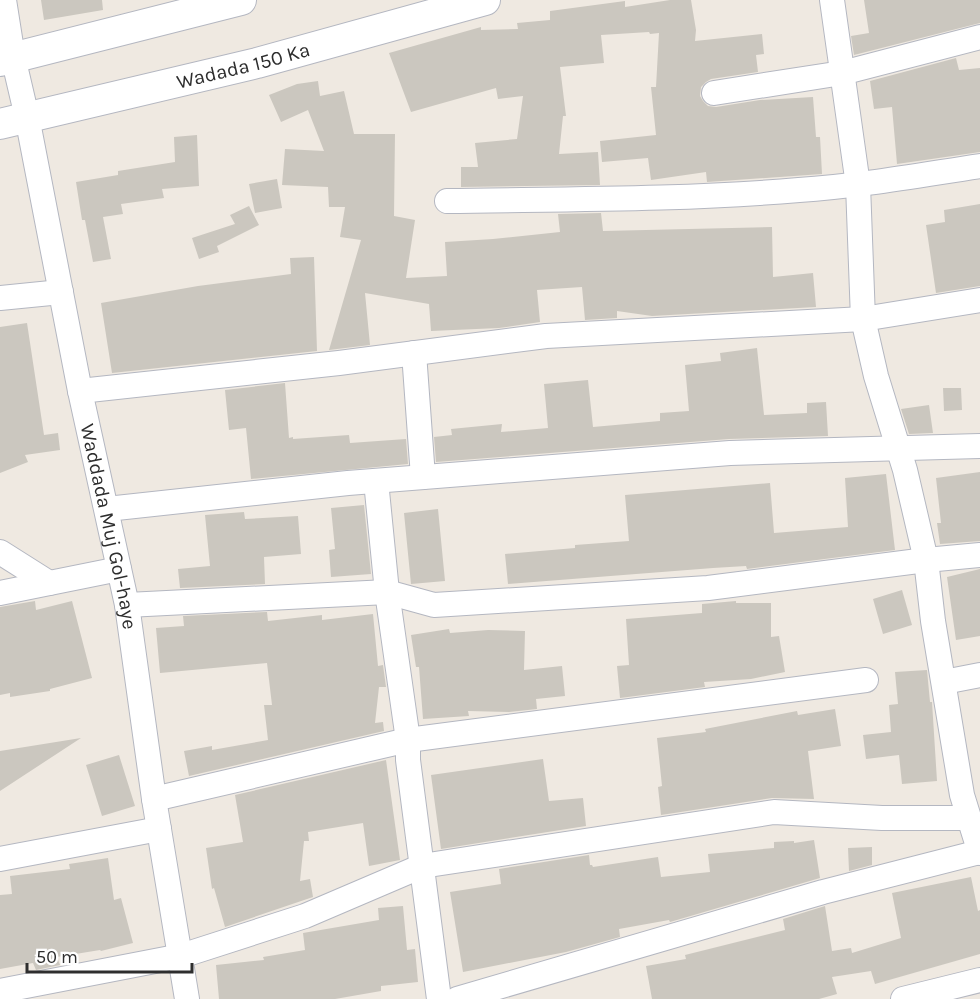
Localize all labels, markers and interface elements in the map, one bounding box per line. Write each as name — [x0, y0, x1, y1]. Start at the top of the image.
street label: Wadada 150 Ka — [174, 38, 312, 93]
street label: Waddada Muj Gol-haye — [76, 421, 142, 631]
scale bar — [27, 936, 192, 974]
text: 50 m — [36, 946, 78, 968]

